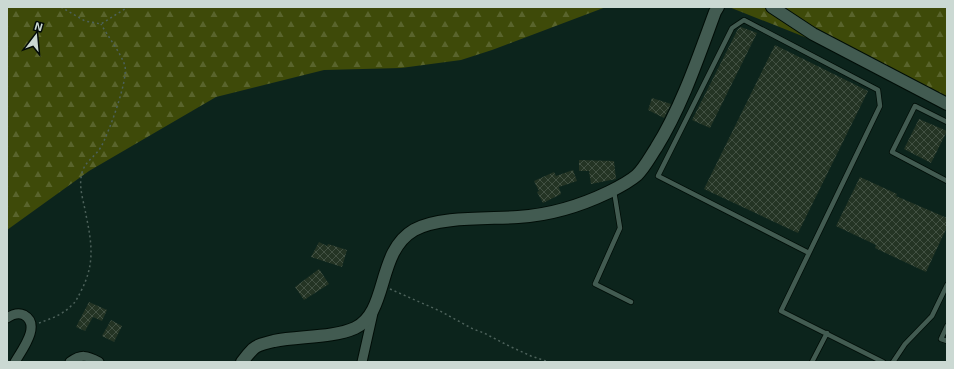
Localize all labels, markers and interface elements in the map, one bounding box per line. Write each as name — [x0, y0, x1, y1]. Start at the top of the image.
north arrow — [16, 16, 56, 56]
text: N — [33, 19, 45, 33]

